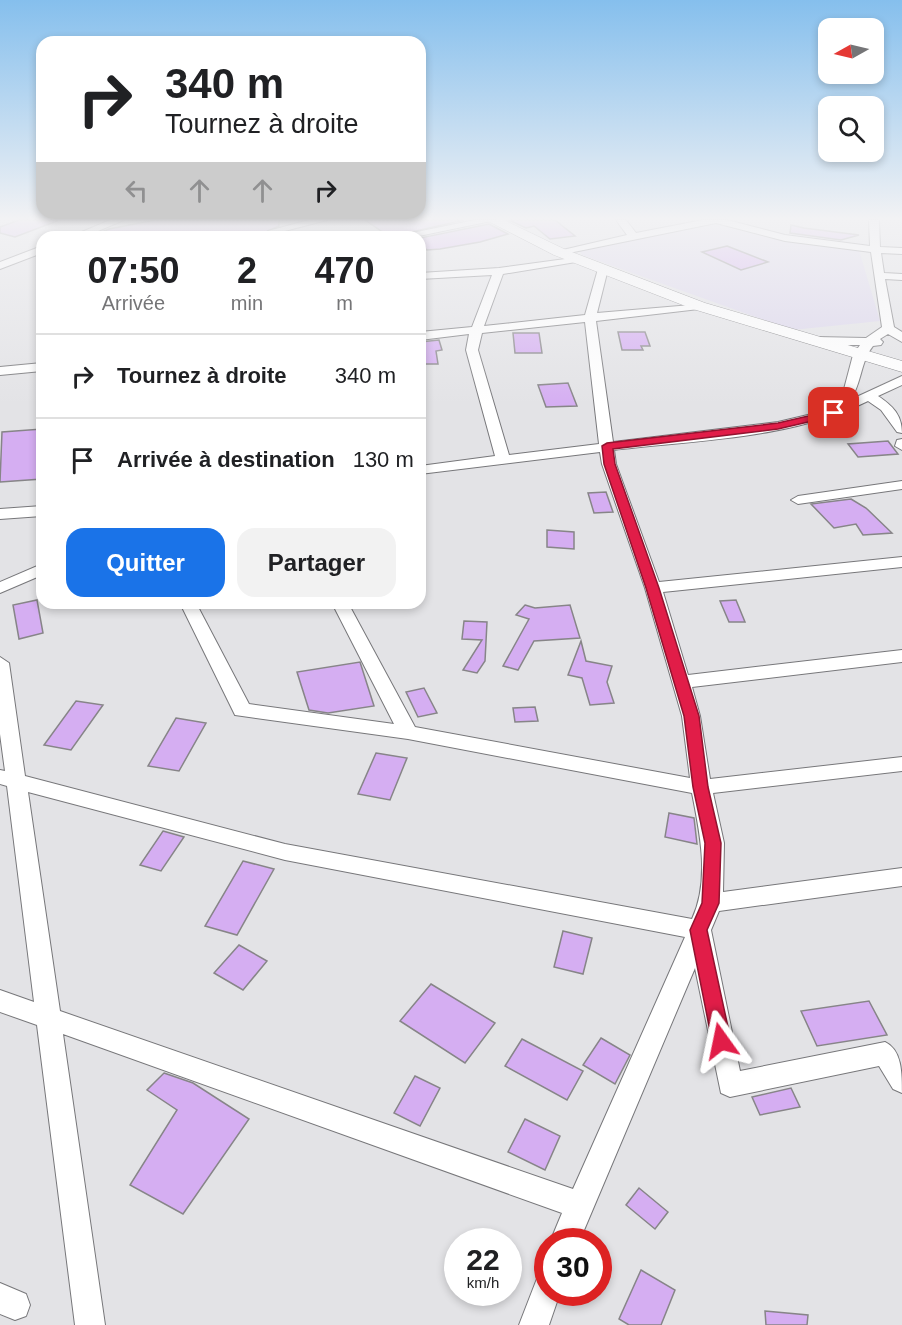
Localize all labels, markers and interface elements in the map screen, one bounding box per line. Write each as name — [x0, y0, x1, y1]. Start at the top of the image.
north arrow — [818, 18, 884, 84]
map controls — [818, 18, 884, 162]
icon: right — [66, 60, 144, 138]
text: 340 m — [165, 60, 284, 107]
button: search — [818, 96, 884, 162]
text: Tournez à droite — [165, 109, 359, 139]
icon: left — [120, 174, 153, 207]
icon: ahead — [183, 174, 216, 207]
icon: ahead — [246, 174, 279, 207]
icon: right — [309, 174, 342, 207]
text: 07:50 — [87, 250, 179, 291]
text: 2 — [237, 250, 257, 291]
text: 470 — [314, 250, 375, 291]
text: Arrivée — [102, 292, 165, 314]
text: min — [231, 292, 263, 314]
text: m — [336, 292, 353, 314]
icon: right — [66, 360, 99, 393]
text: Tournez à droite — [117, 363, 287, 388]
text: 340 m — [335, 363, 396, 388]
pin — [808, 387, 859, 438]
icon: arrive — [817, 396, 850, 429]
icon: arrive — [66, 444, 99, 477]
text: Arrivée à destination — [117, 447, 335, 472]
text: 130 m — [353, 447, 414, 472]
button: Quitter — [66, 528, 225, 597]
button: Partager — [237, 528, 396, 597]
position arrow — [689, 1009, 753, 1073]
speed limit sign: 30 — [534, 1228, 612, 1306]
text: 22 — [466, 1243, 500, 1276]
text: km/h — [467, 1274, 499, 1291]

